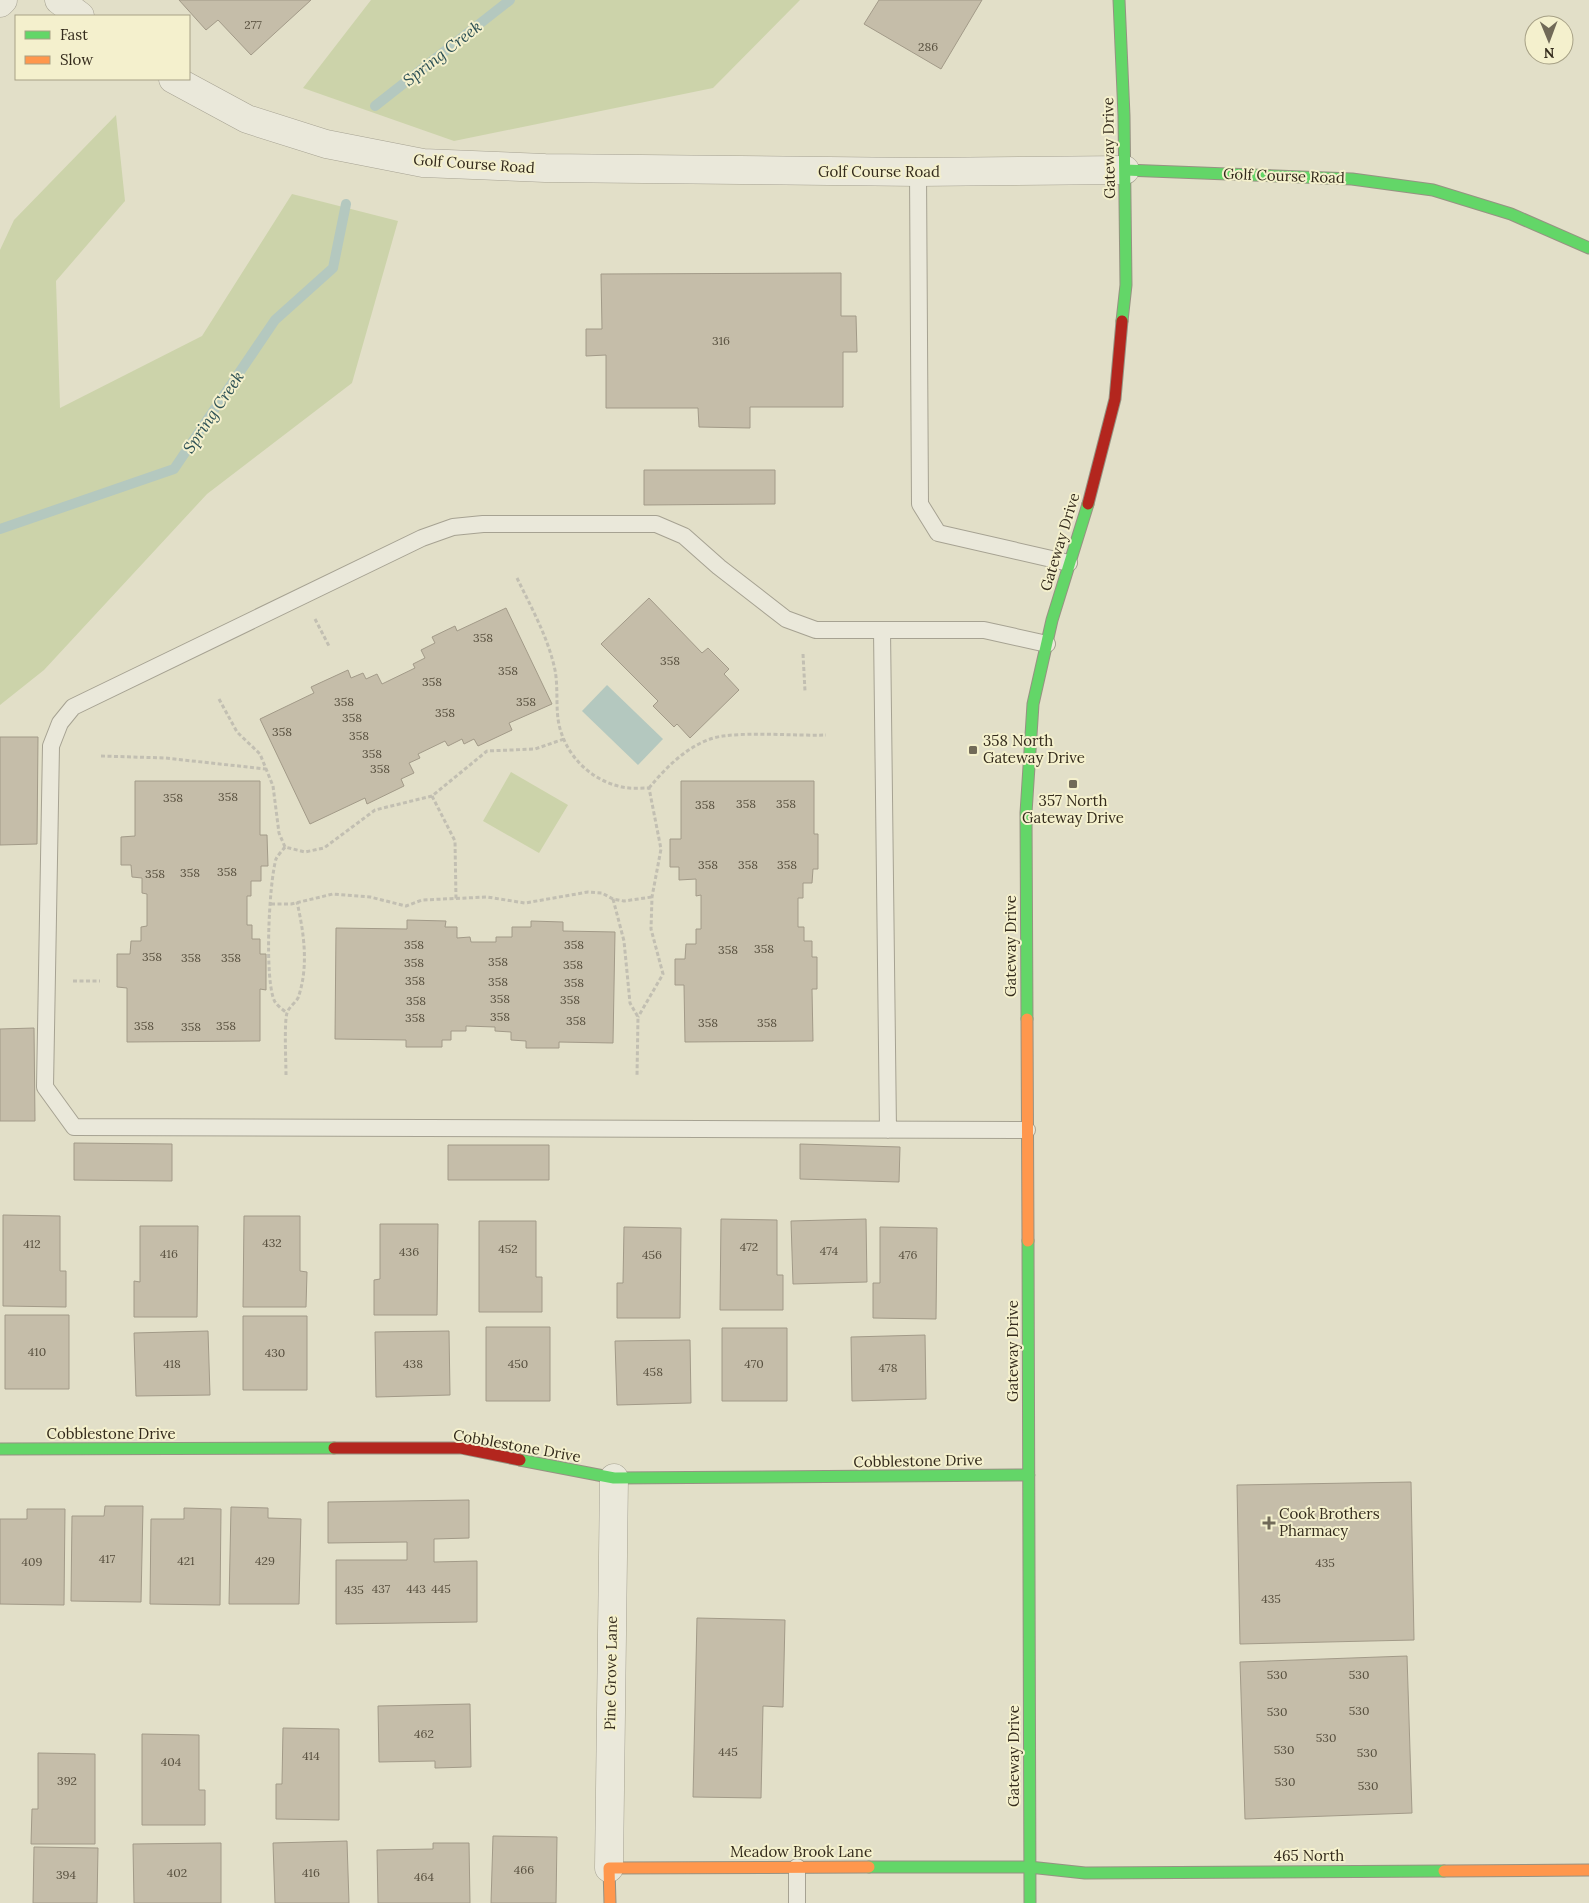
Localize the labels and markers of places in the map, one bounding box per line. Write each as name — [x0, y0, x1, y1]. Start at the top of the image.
place label: 358 North Gateway Drive — [983, 731, 1085, 767]
marker: 358 North Gateway Drive — [967, 744, 979, 756]
marker: 357 North Gateway Drive — [1067, 778, 1079, 790]
place label: 357 North Gateway Drive — [1022, 791, 1124, 827]
place label: Cook Brothers Pharmacy — [1279, 1504, 1380, 1540]
marker: Cook Brothers Pharmacy — [1263, 1517, 1275, 1529]

